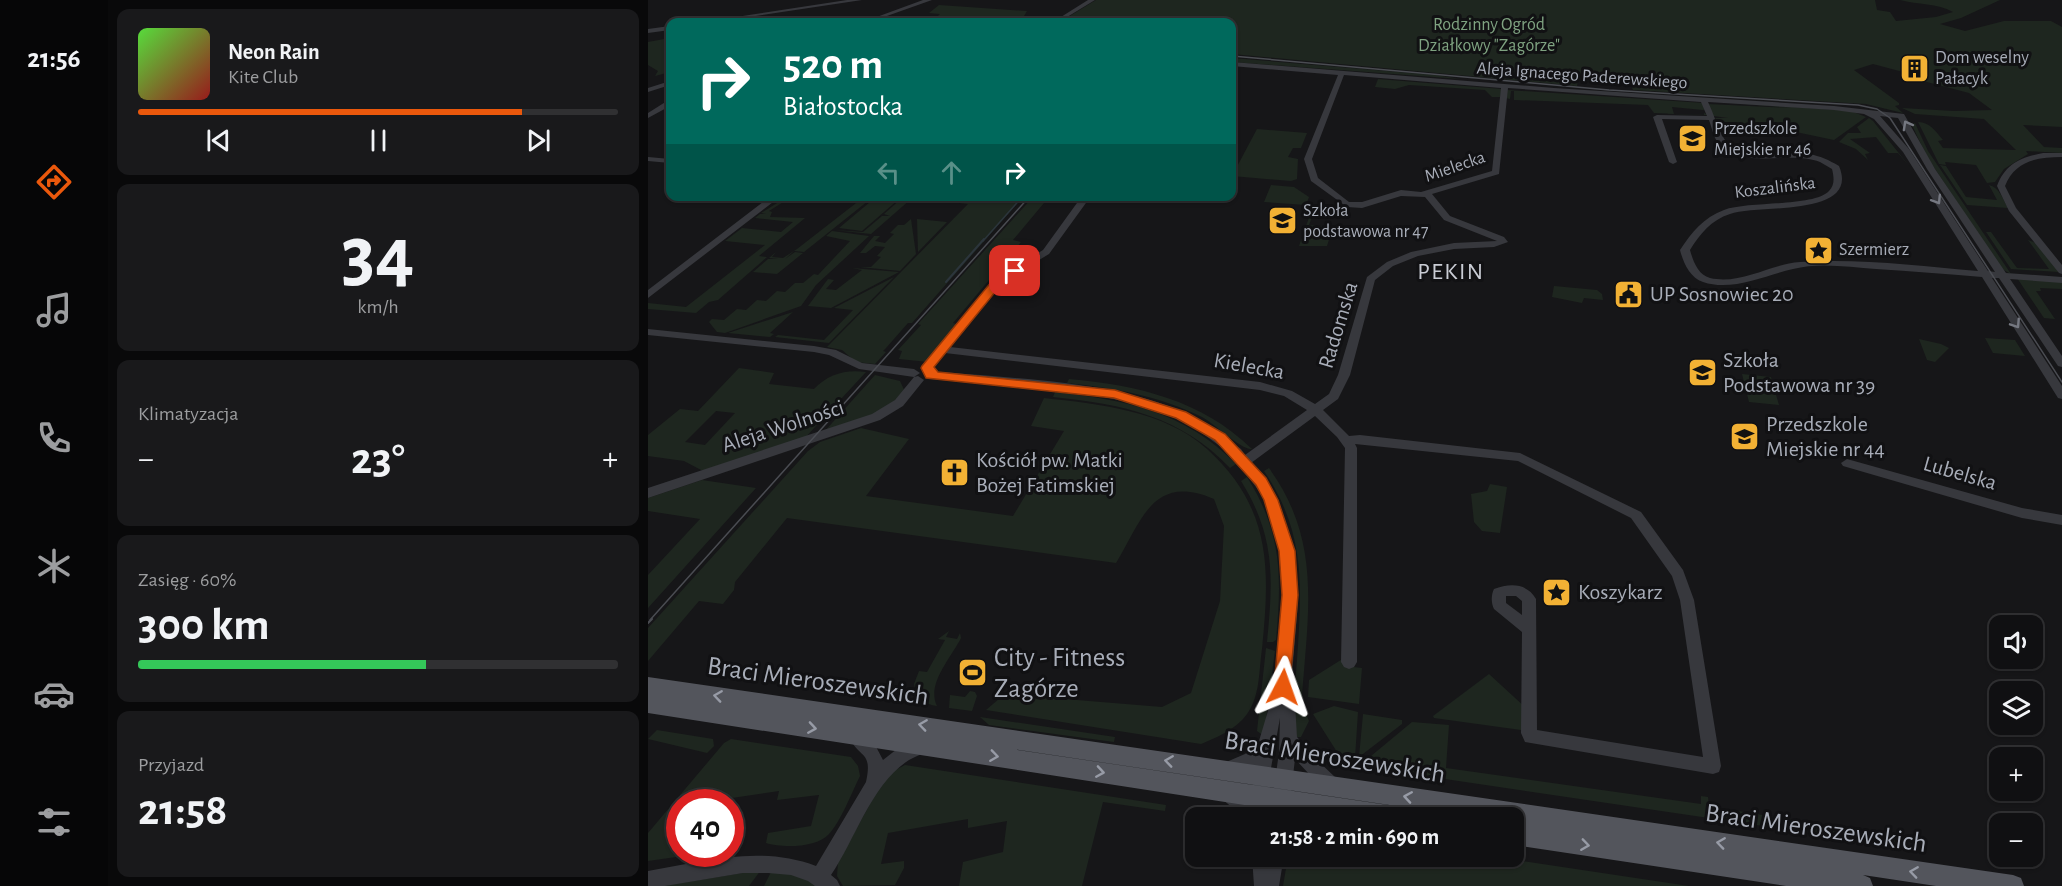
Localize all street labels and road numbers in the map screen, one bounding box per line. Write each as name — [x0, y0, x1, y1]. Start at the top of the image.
street label: Aleja Ignacego Paderewskiego — [1476, 60, 1688, 92]
street label: Mielecka — [1422, 148, 1488, 186]
street label: Koszalińska — [1733, 174, 1817, 202]
street label: Radomska — [1314, 279, 1362, 371]
street label: Kielecka — [1212, 349, 1286, 383]
street label: Aleja Wolności — [719, 396, 847, 456]
street label: Lubelska — [1921, 452, 1999, 494]
street label: Braci Mieroszewskich — [706, 652, 930, 710]
street label: Braci Mieroszewskich — [1223, 726, 1447, 788]
street label: Braci Mieroszewskich — [1704, 799, 1928, 857]

